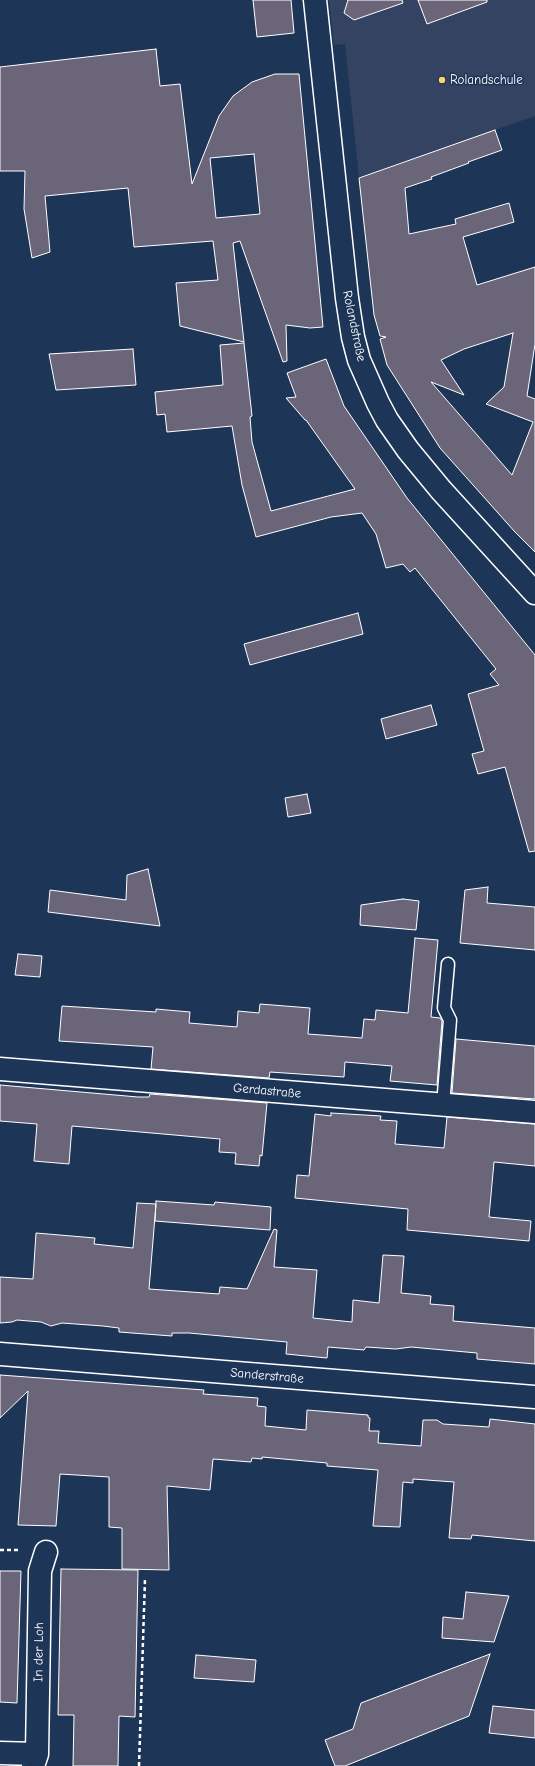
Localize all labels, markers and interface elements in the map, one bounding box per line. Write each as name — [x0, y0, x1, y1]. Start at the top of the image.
place label: Rolandschule — [450, 72, 523, 88]
marker: Rolandschule — [437, 75, 447, 85]
street label: Rolandstraße — [339, 289, 369, 363]
street label: Gerdastraße — [232, 1080, 302, 1102]
street label: Sanderstraße — [230, 1365, 304, 1387]
street label: In der Loh — [31, 1622, 47, 1682]

